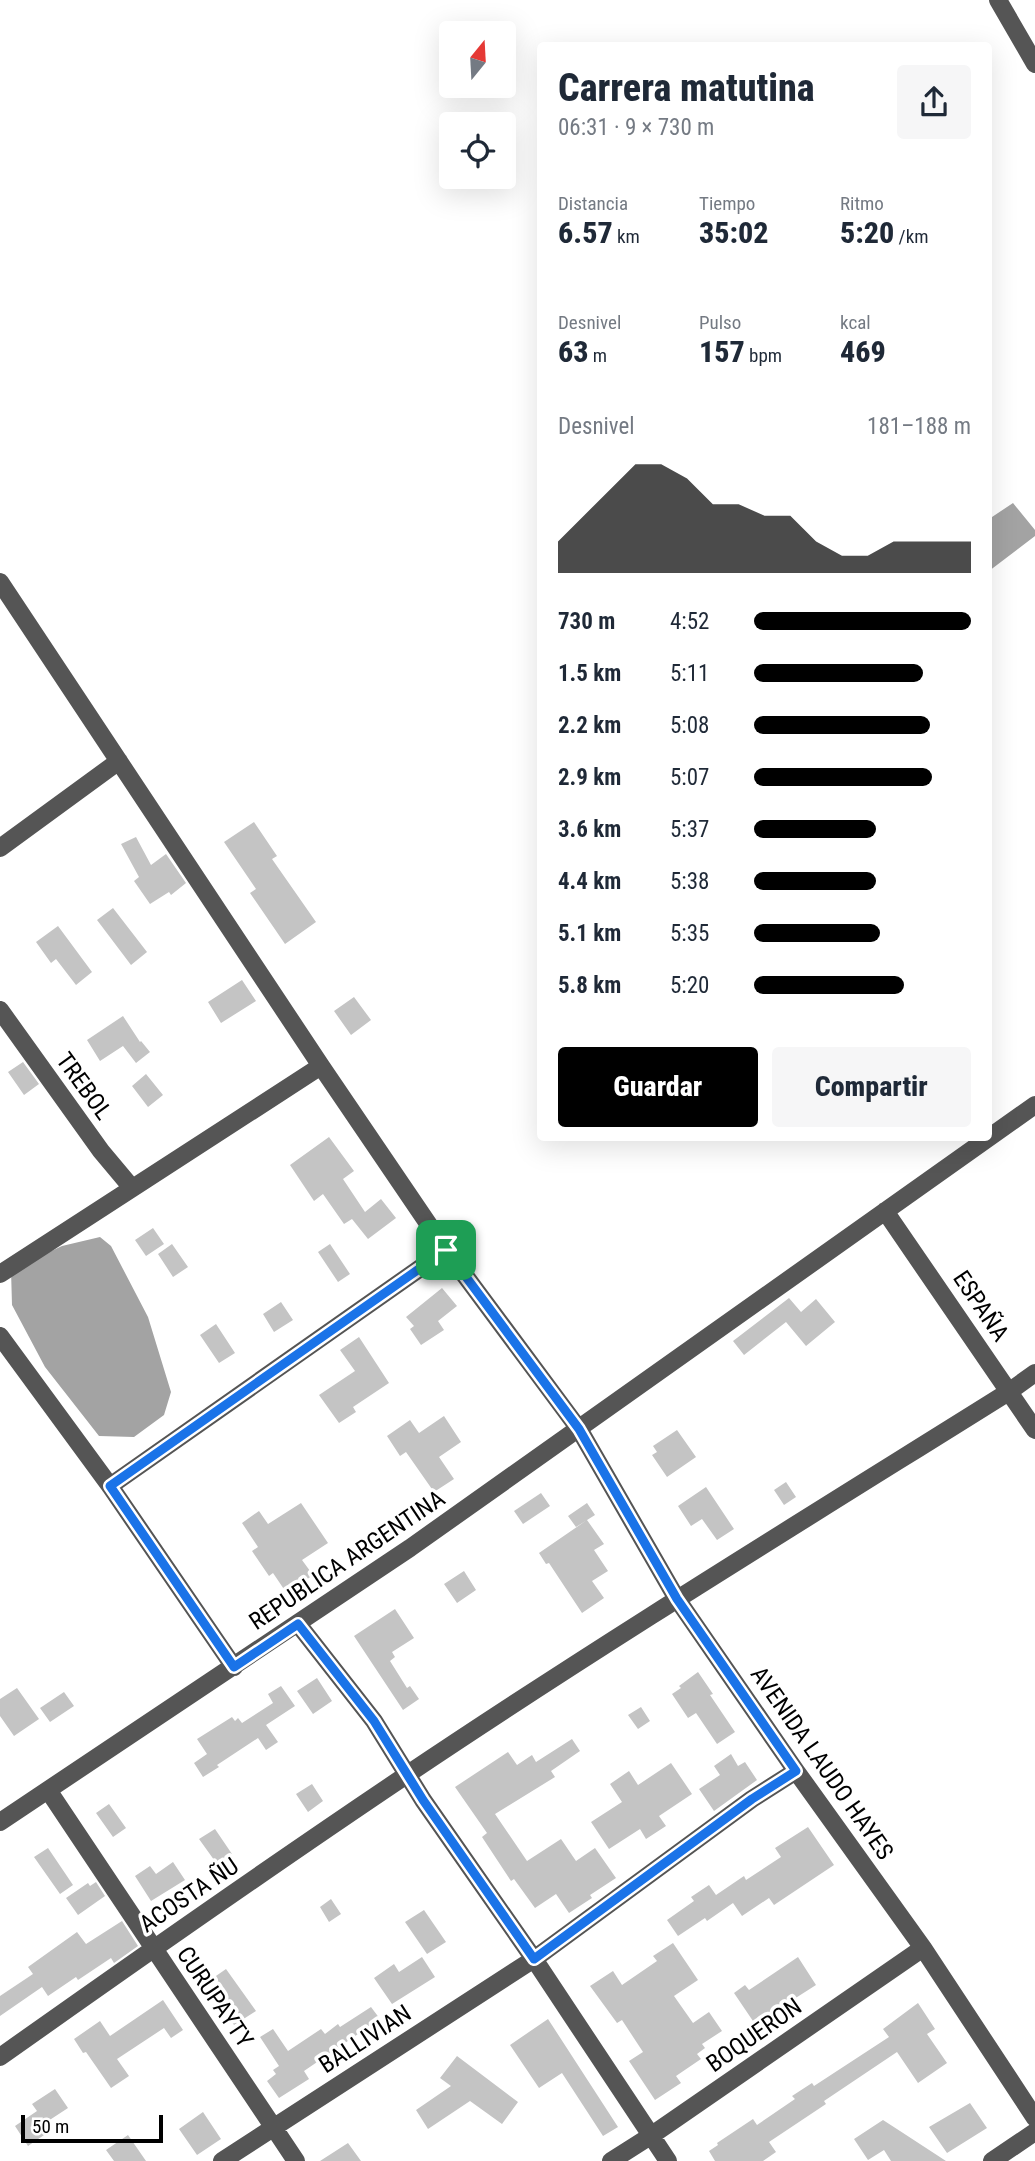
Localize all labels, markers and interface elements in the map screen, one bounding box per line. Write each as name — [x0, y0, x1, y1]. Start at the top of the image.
north arrow — [439, 21, 516, 98]
map controls — [439, 21, 516, 189]
button: share — [897, 65, 971, 139]
text: Carrera matutina — [558, 66, 815, 110]
button: locate — [439, 112, 516, 189]
text: 06:31 · 9 × 730 m — [558, 114, 714, 141]
text: Distancia — [558, 192, 628, 215]
text: Tiempo — [699, 192, 755, 215]
text: Ritmo — [840, 192, 884, 215]
text: 6.57 — [558, 215, 613, 250]
text: 35:02 — [699, 215, 768, 250]
text: 5:20 — [840, 215, 894, 250]
text: km — [613, 225, 640, 248]
text: /km — [894, 225, 929, 248]
text: Desnivel — [558, 311, 621, 334]
text: Pulso — [699, 311, 741, 334]
text: kcal — [840, 311, 871, 334]
text: 63 — [558, 334, 589, 369]
text: 157 — [699, 334, 745, 369]
text: 469 — [840, 334, 886, 369]
text: m — [589, 344, 607, 367]
text: bpm — [745, 344, 782, 367]
text: Desnivel — [558, 413, 635, 440]
text: 181–188 m — [867, 413, 971, 440]
text: 730 m — [558, 608, 615, 635]
text: 4:52 — [670, 608, 709, 635]
text: 1.5 km — [558, 660, 621, 687]
text: 5:11 — [670, 660, 709, 687]
text: 2.2 km — [558, 712, 621, 739]
text: 5:08 — [670, 712, 709, 739]
text: 2.9 km — [558, 764, 621, 791]
text: 5:07 — [670, 764, 709, 791]
text: 3.6 km — [558, 816, 621, 843]
text: 5:37 — [670, 816, 709, 843]
text: 4.4 km — [558, 868, 621, 895]
text: 5:38 — [670, 868, 709, 895]
text: 5.1 km — [558, 920, 621, 947]
text: 5:35 — [670, 920, 709, 947]
text: 5.8 km — [558, 972, 621, 999]
text: 5:20 — [670, 972, 709, 999]
street label: TREBOL — [50, 1047, 118, 1125]
button: Guardar — [558, 1047, 758, 1127]
button: Compartir — [772, 1047, 971, 1127]
pin — [416, 1220, 476, 1280]
icon: arrive — [427, 1231, 465, 1269]
street label: ESPAÑA — [947, 1265, 1015, 1347]
street label: REPUBLICA ARGENTINA — [244, 1484, 450, 1636]
street label: AVENIDA LAUDO HAYES — [745, 1661, 899, 1865]
street label: ACOSTA ÑU — [134, 1852, 244, 1938]
street label: CURUPAYTY — [171, 1941, 259, 2053]
street label: BOQUERON — [701, 1992, 807, 2078]
street label: BALLIVIAN — [314, 1999, 416, 2079]
scale bar — [21, 2112, 163, 2144]
text: 50 m — [32, 2115, 69, 2138]

